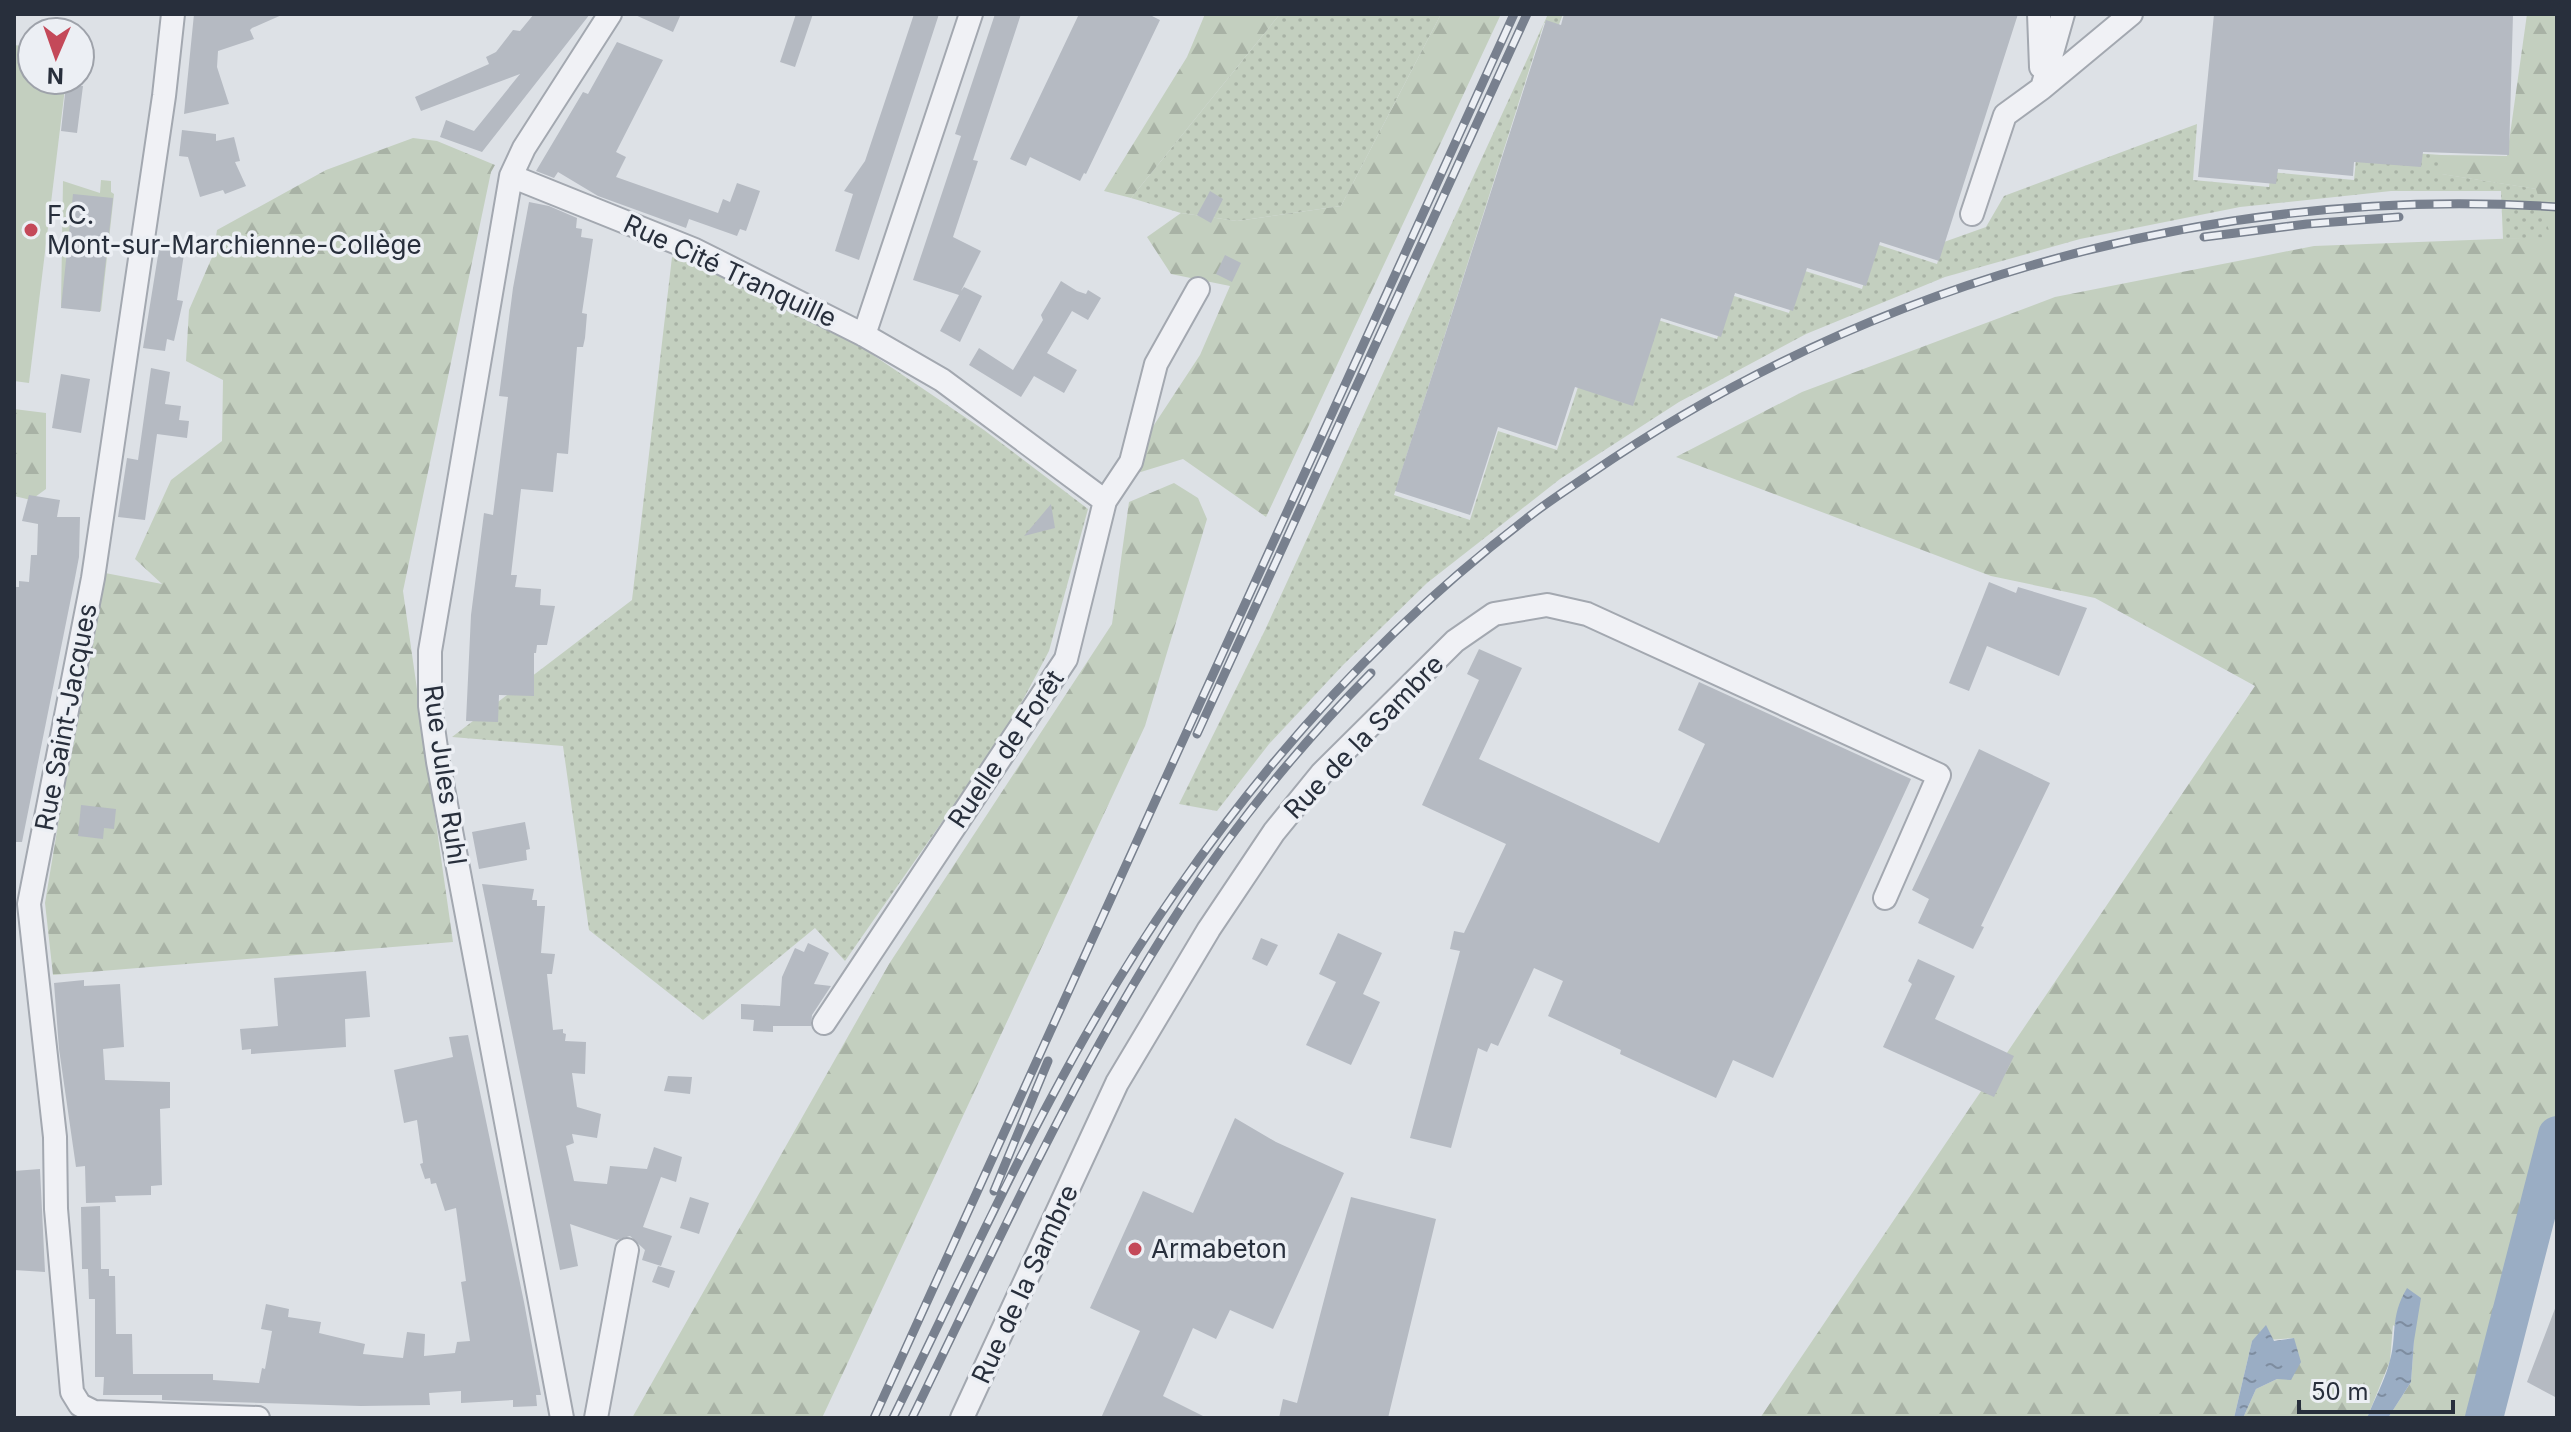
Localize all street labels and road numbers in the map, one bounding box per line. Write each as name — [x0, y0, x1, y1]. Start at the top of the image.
street label: Rue Cité Tranquille — [619, 208, 841, 333]
street label: Rue Saint-Jacques — [28, 601, 103, 833]
street label: Rue de la Sambre — [1278, 648, 1450, 825]
street label: Ruelle de Forêt — [941, 664, 1070, 834]
street label: Rue Jules Ruhl — [418, 683, 473, 867]
street label: Rue de la Sambre — [965, 1180, 1084, 1388]

